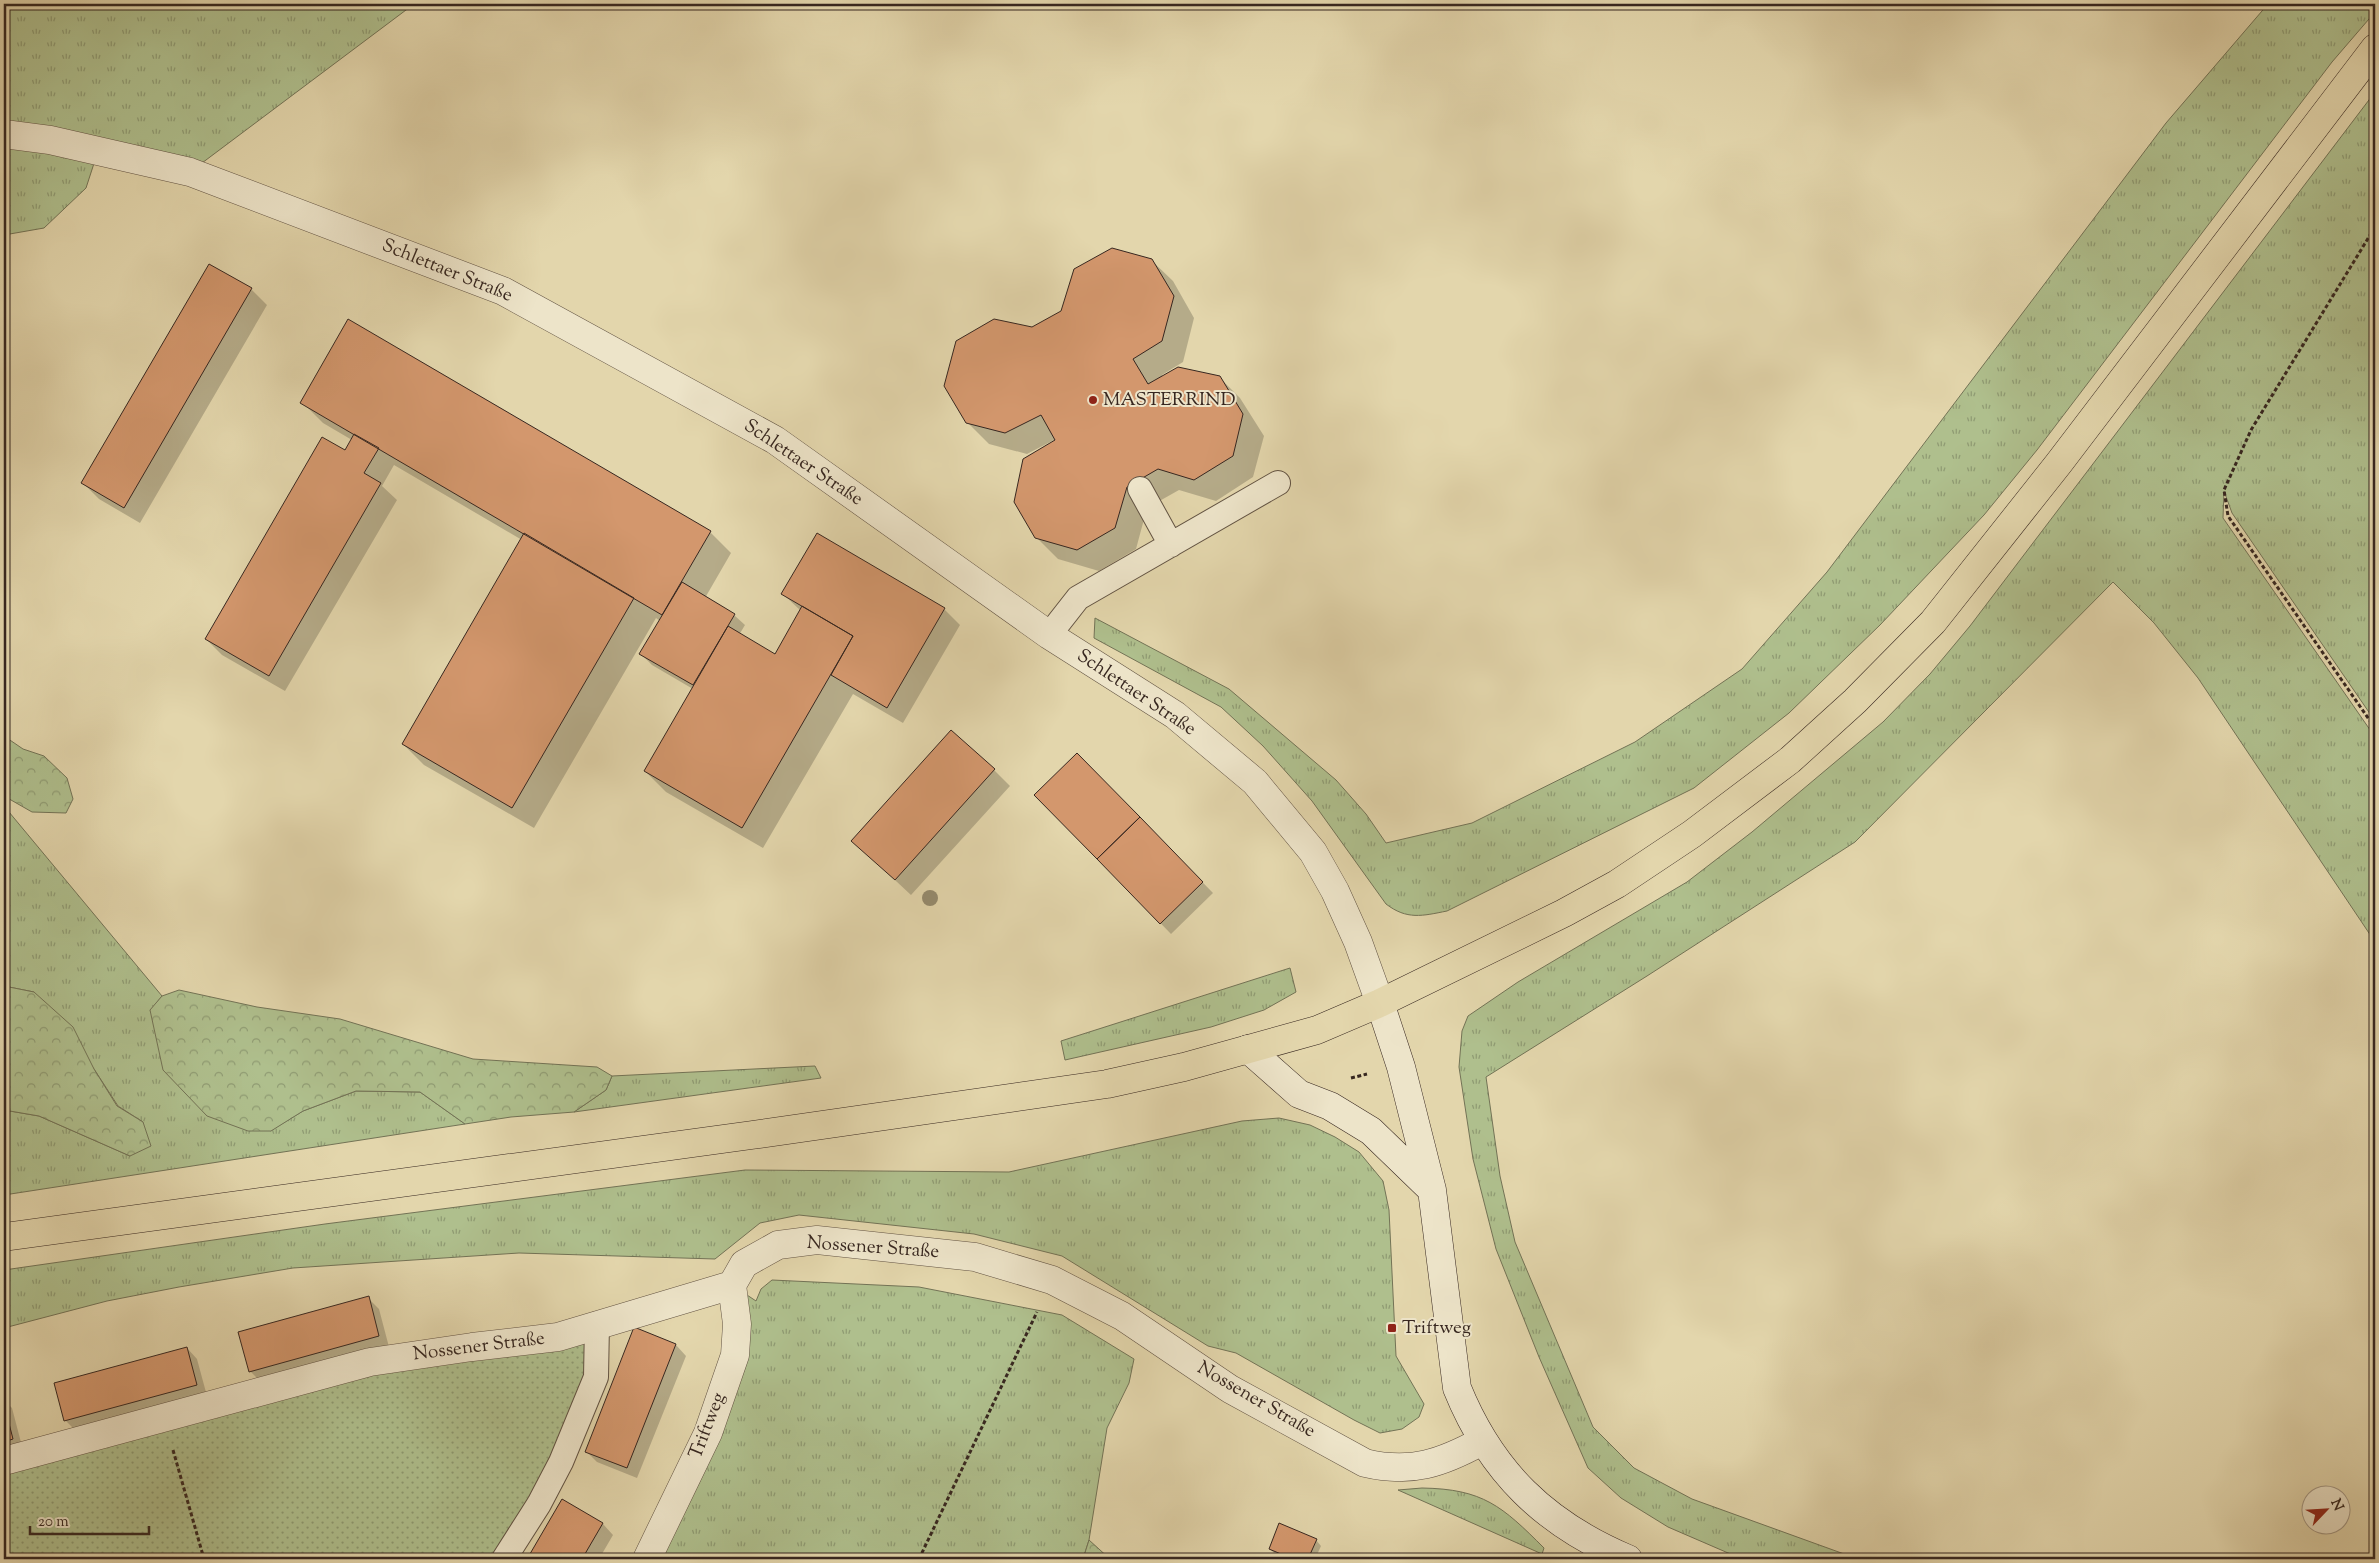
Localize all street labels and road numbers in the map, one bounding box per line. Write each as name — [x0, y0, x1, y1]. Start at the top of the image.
street label: Schlettaer Straße — [378, 232, 517, 310]
street label: Schlettaer Straße — [738, 413, 868, 513]
street label: Schlettaer Straße — [1071, 643, 1201, 743]
street label: Nossener Straße — [806, 1230, 940, 1266]
street label: Nossener Straße — [411, 1325, 547, 1368]
street label: Nossener Straße — [1192, 1355, 1320, 1445]
street label: Triftweg — [683, 1389, 733, 1463]

